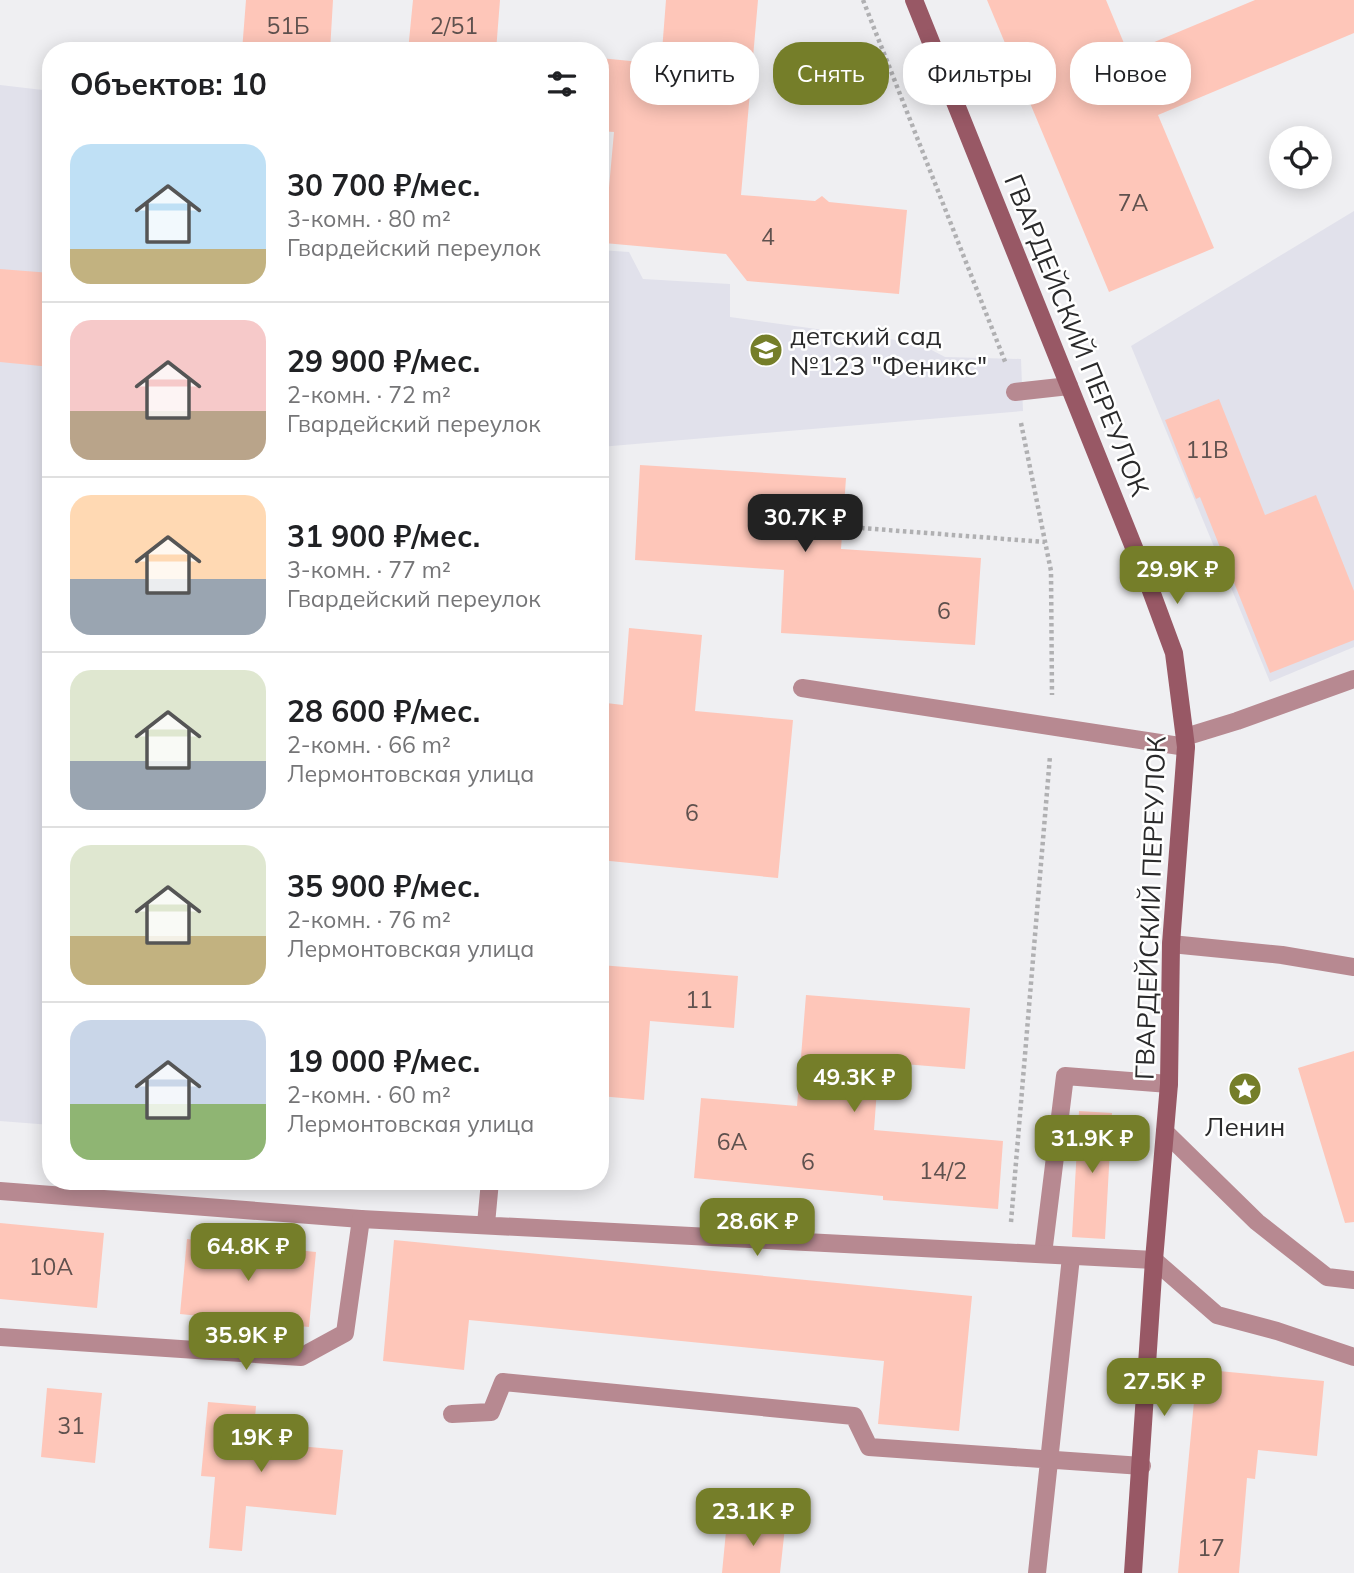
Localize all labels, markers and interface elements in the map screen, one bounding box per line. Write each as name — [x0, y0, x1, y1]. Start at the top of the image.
house number: 51Б — [266, 11, 310, 40]
house number: 2/51 — [430, 11, 478, 40]
chip: Купить — [630, 42, 759, 105]
chip: Снять — [773, 42, 889, 105]
chip: Фильтры — [903, 42, 1056, 105]
chip: Новое — [1070, 42, 1191, 105]
text: Объектов: 10 — [70, 65, 267, 103]
icon: filters — [543, 65, 581, 103]
map controls — [1269, 126, 1332, 189]
button: locate — [1269, 126, 1332, 189]
text: 30 700 ₽/мес. — [287, 166, 480, 204]
street label: ГВАРДЕЙСКИЙ ПЕРЕУЛОК — [997, 169, 1157, 501]
icon: home — [126, 172, 210, 256]
house number: 7А — [1118, 188, 1148, 217]
text: 3-комн. · 80 m² — [287, 204, 451, 233]
house number: 4 — [761, 222, 775, 251]
text: Гвардейский переулок — [287, 233, 541, 262]
place label: детский сад №123 "Феникс" — [790, 319, 987, 382]
school or university icon: детский сад №123 "Феникс" — [747, 331, 785, 369]
text: 29 900 ₽/мес. — [287, 342, 480, 380]
icon: home — [126, 348, 210, 432]
text: 2-комн. · 72 m² — [287, 380, 451, 409]
text: Гвардейский переулок — [287, 409, 541, 438]
house number: 11В — [1185, 435, 1229, 464]
pin: 30.7K ₽ — [740, 494, 870, 554]
text: 30.7K ₽ — [764, 502, 846, 531]
text: 31 900 ₽/мес. — [287, 517, 480, 555]
icon: home — [126, 523, 210, 607]
pin: 29.9K ₽ — [1112, 546, 1242, 606]
text: 29.9K ₽ — [1136, 554, 1218, 583]
text: 3-комн. · 77 m² — [287, 555, 451, 584]
text: Гвардейский переулок — [287, 584, 541, 613]
house number: 6 — [937, 596, 951, 625]
text: 28 600 ₽/мес. — [287, 692, 480, 730]
icon: home — [126, 698, 210, 782]
text: 2-комн. · 66 m² — [287, 730, 451, 759]
street label: ГВАРДЕЙСКИЙ ПЕРЕУЛОК — [1128, 735, 1172, 1081]
text: Лермонтовская улица — [287, 759, 534, 788]
house number: 6 — [685, 798, 699, 827]
text: 35 900 ₽/мес. — [287, 867, 480, 905]
icon: home — [126, 873, 210, 957]
text: 2-комн. · 76 m² — [287, 905, 451, 934]
text: Лермонтовская улица — [287, 934, 534, 963]
house number: 11 — [685, 985, 713, 1014]
text: 19 000 ₽/мес. — [287, 1042, 480, 1080]
icon: home — [126, 1048, 210, 1132]
pin: 49.3K ₽ — [789, 1054, 919, 1114]
text: 49.3K ₽ — [813, 1062, 895, 1091]
place icon: Ленин — [1226, 1070, 1264, 1108]
text: 2-комн. · 60 m² — [287, 1080, 451, 1109]
text: Лермонтовская улица — [287, 1109, 534, 1138]
place label: Ленин — [1205, 1110, 1285, 1143]
pin: 31.9K ₽ — [1027, 1116, 1157, 1175]
text: 31.9K ₽ — [1051, 1123, 1133, 1152]
house number: 6А — [717, 1127, 747, 1156]
house number: 6 — [801, 1147, 815, 1176]
house number: 14/2 — [919, 1156, 967, 1185]
pin: 28.6K ₽ — [692, 1198, 822, 1258]
text: 28.6K ₽ — [716, 1206, 798, 1235]
pin: 64.8K ₽ — [183, 1224, 313, 1283]
text: 64.8K ₽ — [207, 1231, 289, 1260]
house number: 10А — [29, 1252, 73, 1281]
pin: 35.9K ₽ — [181, 1312, 311, 1372]
text: 35.9K ₽ — [205, 1320, 287, 1349]
pin: 27.5K ₽ — [1099, 1358, 1229, 1418]
text: 27.5K ₽ — [1123, 1366, 1205, 1395]
house number: 31 — [57, 1411, 85, 1440]
pin: 19K ₽ — [212, 1414, 310, 1474]
text: 19K ₽ — [229, 1422, 293, 1451]
pin: 23.1K ₽ — [688, 1488, 818, 1548]
text: 23.1K ₽ — [712, 1496, 794, 1525]
house number: 17 — [1197, 1533, 1225, 1562]

